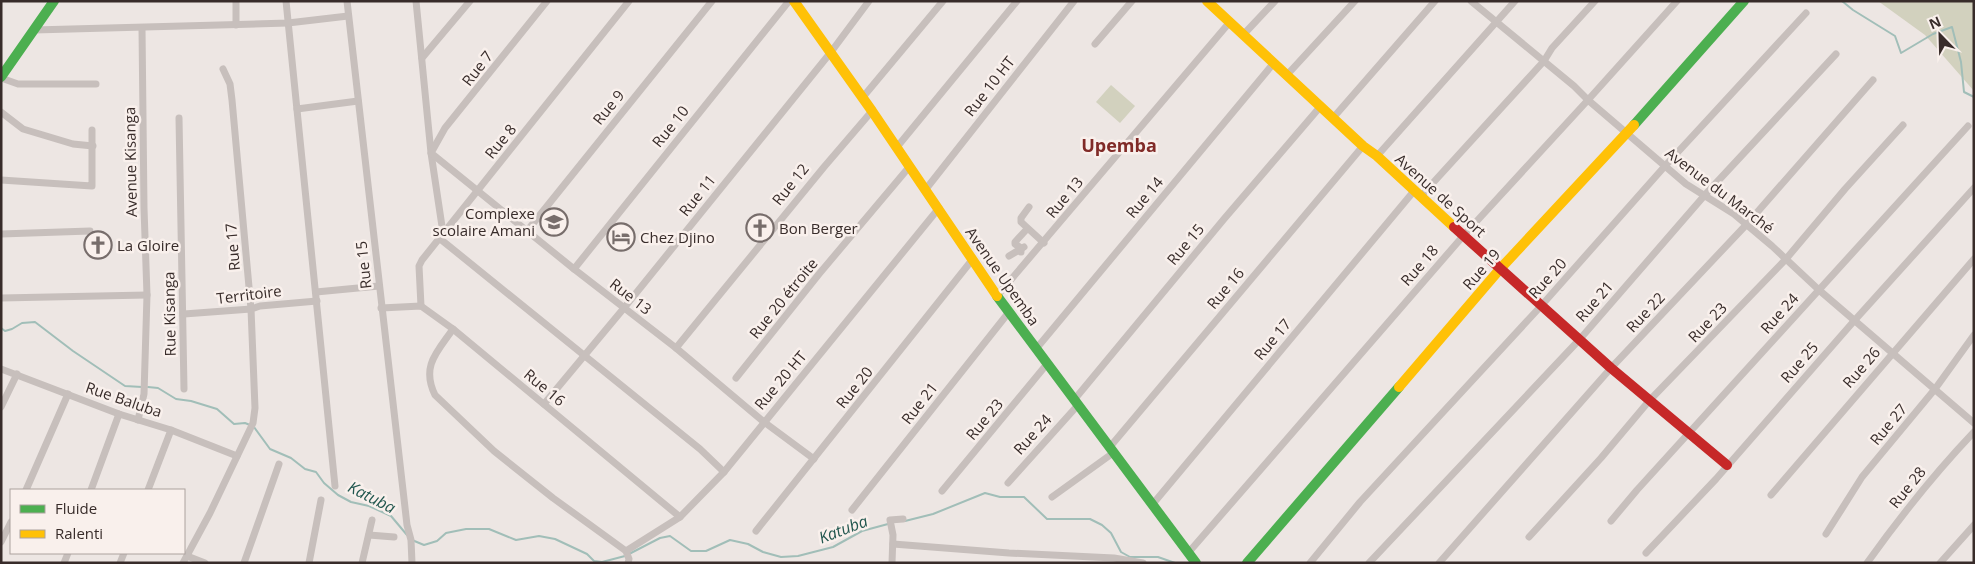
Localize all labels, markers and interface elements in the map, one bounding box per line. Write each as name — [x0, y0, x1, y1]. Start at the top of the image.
north arrow — [1915, 10, 1965, 60]
text: N — [1926, 12, 1944, 34]
street label: Rue 7 — [457, 46, 497, 90]
street label: Rue 10 HT — [959, 51, 1019, 120]
street label: Rue 9 — [588, 85, 628, 129]
street label: Rue 10 — [647, 101, 693, 151]
street label: Avenue Kisanga — [119, 107, 141, 217]
street label: Rue 8 — [480, 119, 520, 163]
district label: Upemba — [1081, 133, 1157, 157]
street label: Avenue du Marché — [1662, 143, 1778, 237]
street label: Avenue de Sport — [1391, 149, 1491, 241]
street label: Rue 12 — [767, 159, 813, 209]
street label: Rue 11 — [674, 170, 720, 220]
street label: Rue 13 — [1041, 172, 1087, 222]
street label: Rue 14 — [1121, 172, 1167, 222]
place label: Complexe scolaire Amani — [433, 203, 535, 240]
school or university icon: Complexe scolaire Amani — [539, 207, 569, 237]
church icon: Bon Berger — [745, 213, 775, 243]
place label: Bon Berger — [779, 218, 858, 238]
street label: Rue 15 — [1162, 219, 1208, 269]
street label: Rue 17 — [220, 222, 244, 272]
hotel icon: Chez Djino — [606, 222, 636, 252]
street label: Avenue Upemba — [962, 223, 1044, 329]
place label: Chez Djino — [640, 227, 715, 247]
church icon: La Gloire — [83, 230, 113, 260]
place label: La Gloire — [117, 235, 179, 255]
street label: Rue 15 — [351, 240, 375, 290]
street label: Rue 18 — [1396, 240, 1442, 290]
street label: Rue 19 — [1458, 244, 1504, 294]
street label: Rue 20 — [1524, 253, 1570, 303]
street label: Rue 20 étroite — [744, 254, 822, 342]
street label: Rue 16 — [1202, 263, 1248, 313]
street label: Rue Kisanga — [158, 271, 180, 357]
street label: Rue 13 — [606, 273, 656, 319]
street label: Rue 21 — [1571, 276, 1617, 326]
street label: Territoire — [215, 280, 283, 308]
street label: Rue 22 — [1621, 288, 1669, 336]
street label: Rue 24 — [1756, 288, 1803, 338]
street label: Rue 23 — [1683, 298, 1731, 346]
street label: Rue 17 — [1249, 314, 1295, 364]
street label: Rue 25 — [1776, 337, 1822, 387]
street label: Rue 26 — [1838, 342, 1884, 392]
street label: Rue 20 HT — [749, 346, 811, 414]
street label: Rue 20 — [831, 362, 877, 412]
street label: Rue 16 — [520, 364, 570, 410]
street label: Rue Baluba — [83, 377, 165, 421]
street label: Rue 21 — [896, 378, 942, 428]
street label: Rue 23 — [961, 394, 1007, 444]
street label: Rue 27 — [1865, 399, 1911, 449]
street label: Rue 24 — [1009, 409, 1056, 459]
street label: Rue 28 — [1884, 462, 1930, 512]
water label: Katuba — [344, 476, 400, 518]
legend — [10, 489, 185, 554]
text: Fluide — [55, 498, 97, 518]
water label: Katuba — [815, 510, 871, 548]
text: Ralenti — [55, 523, 103, 543]

